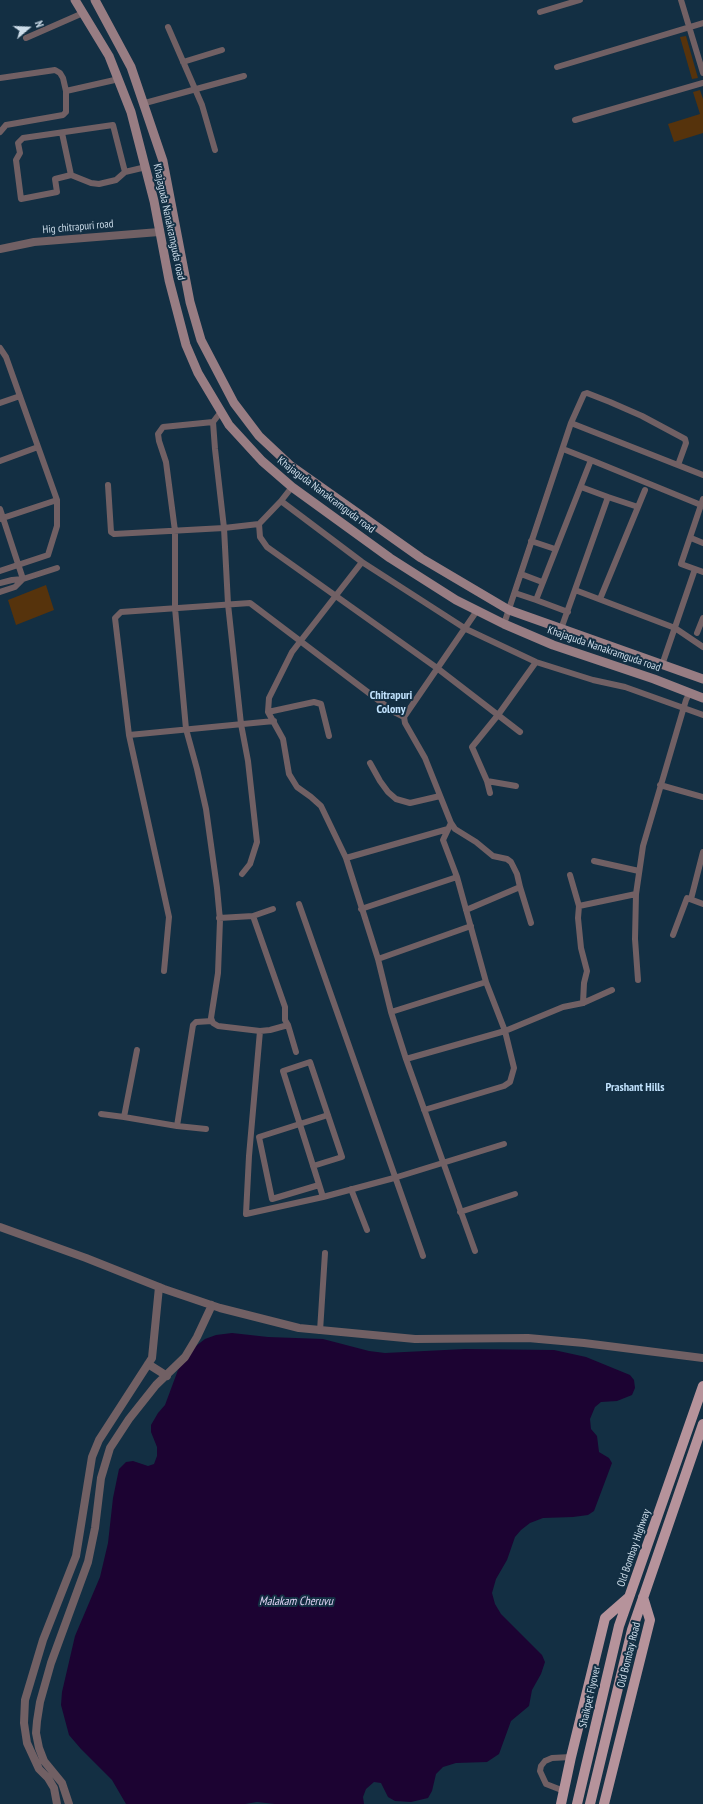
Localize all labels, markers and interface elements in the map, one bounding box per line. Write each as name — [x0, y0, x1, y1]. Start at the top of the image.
north arrow — [8, 8, 48, 48]
text: N — [32, 19, 47, 29]
street label: Khajaguda Nanakramguda road — [150, 163, 188, 281]
street label: Hig chitrapuri road — [42, 217, 114, 237]
street label: Khajaguda Nanakramguda road — [275, 454, 377, 536]
street label: Khajaguda Nanakramguda road — [546, 623, 662, 675]
district label: Chitrapuri Colony — [370, 689, 412, 717]
district label: Prashant Hills — [606, 1081, 664, 1095]
street label: Old Bombay Highway — [615, 1507, 653, 1589]
water label: Malakam Cheruvu — [259, 1595, 333, 1609]
street label: Old Bombay Road — [614, 1621, 644, 1689]
street label: Shaikpet Flyover — [576, 1665, 604, 1729]

